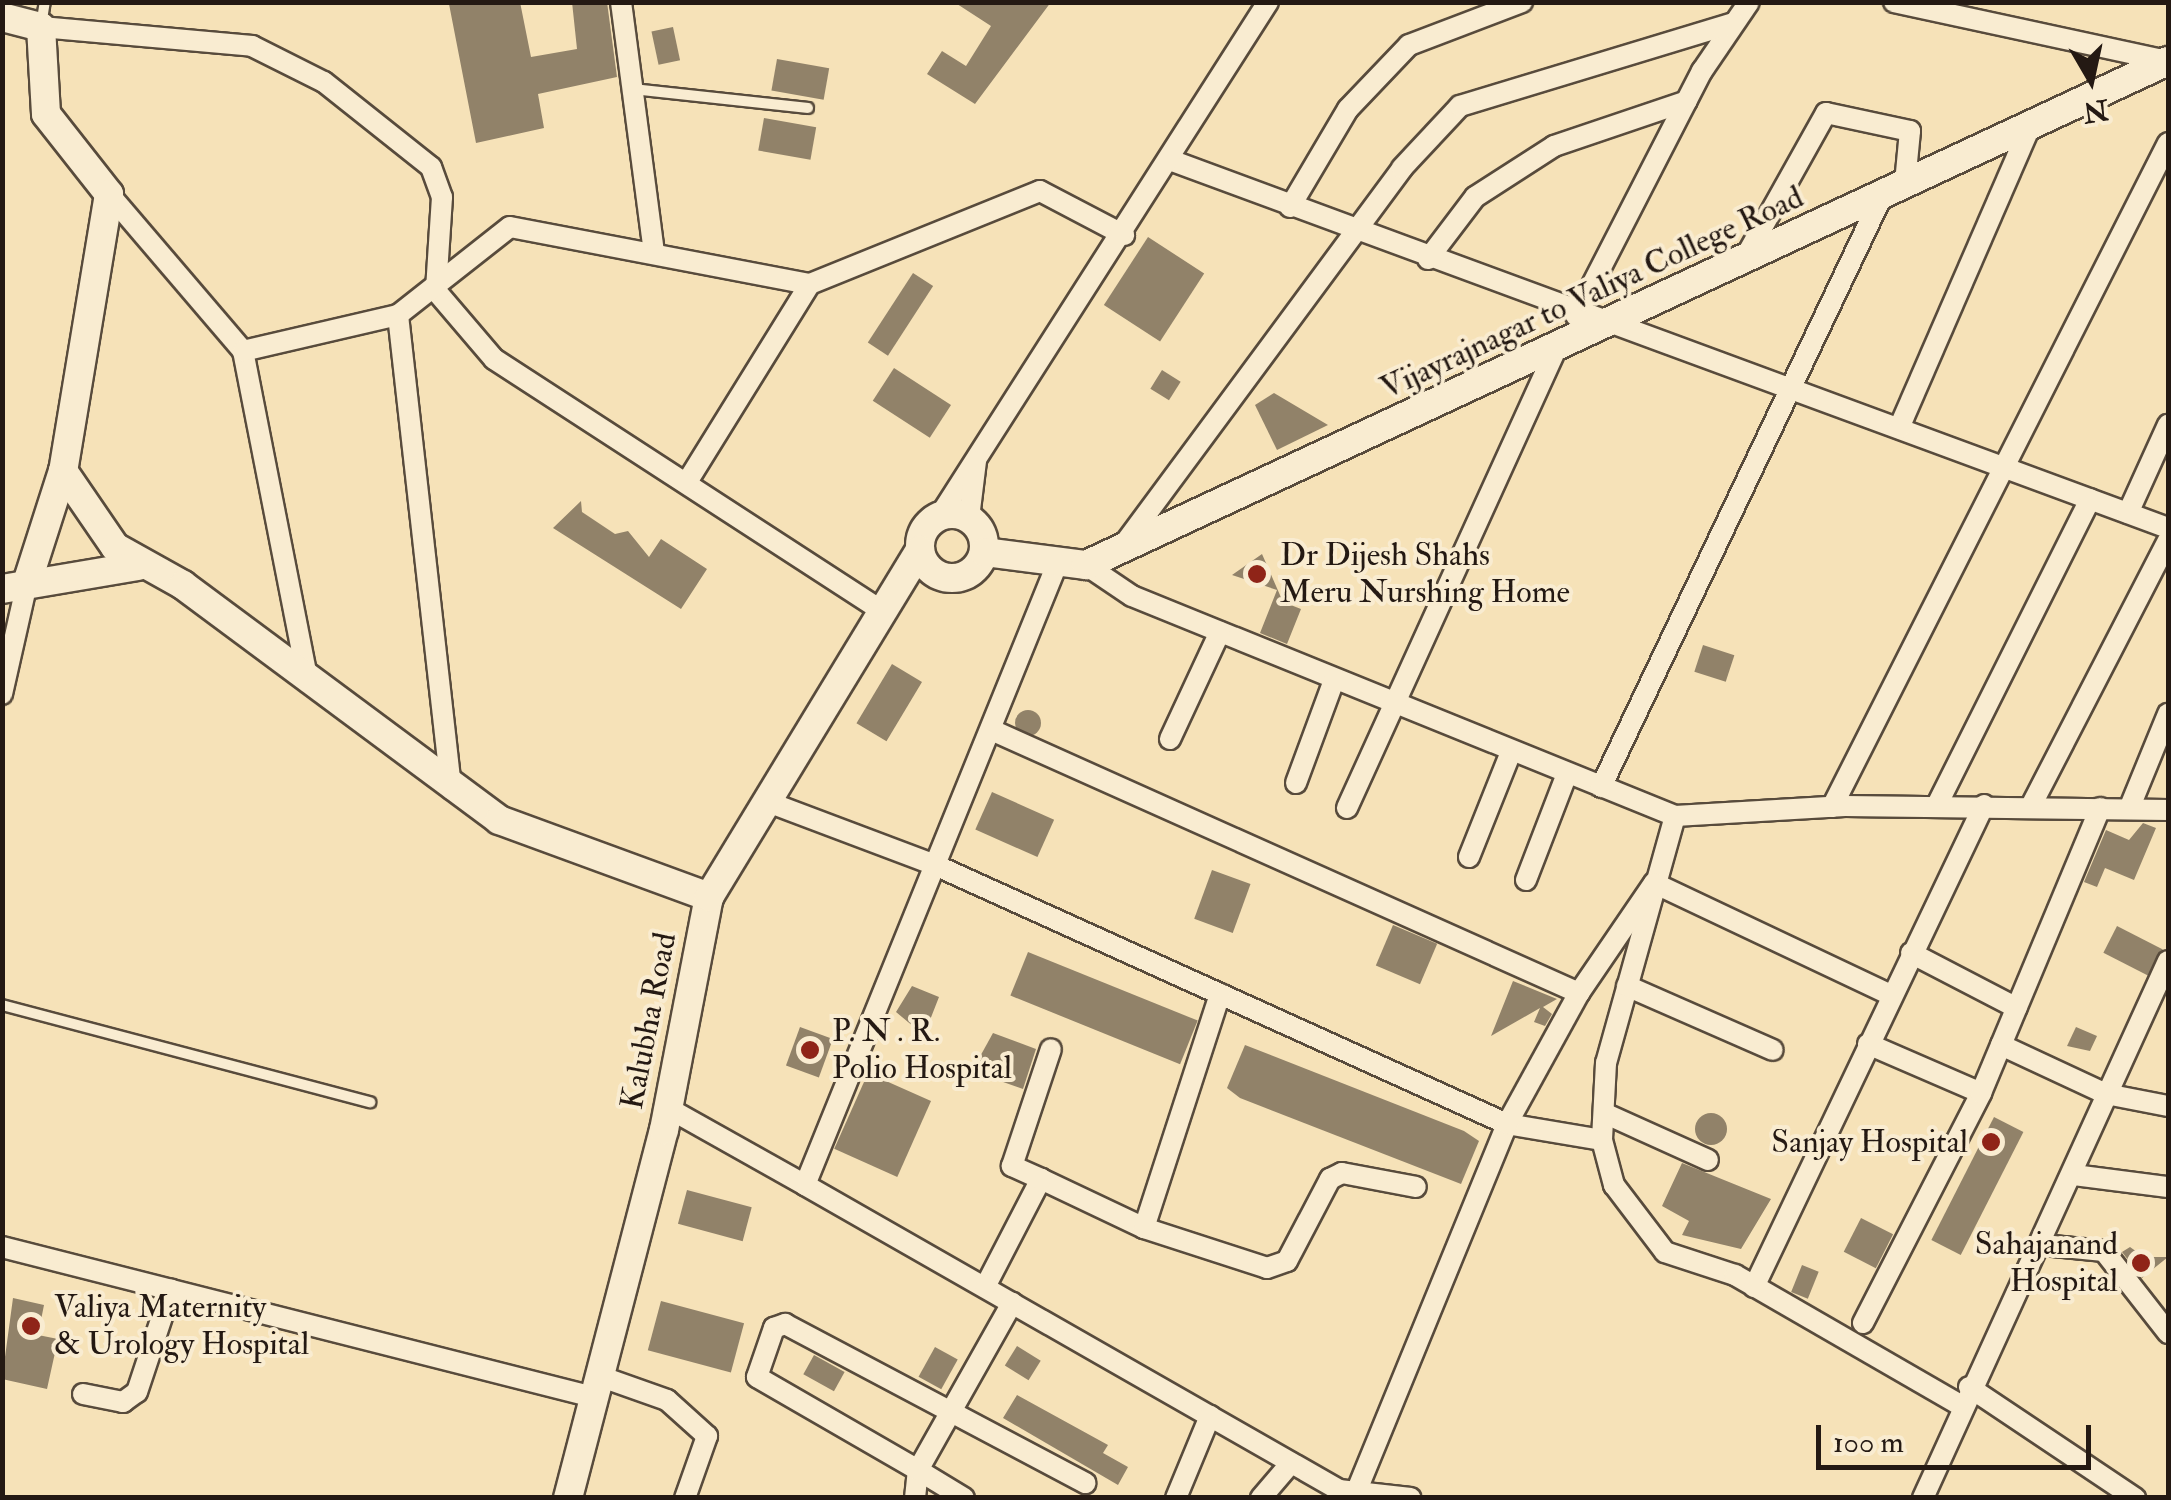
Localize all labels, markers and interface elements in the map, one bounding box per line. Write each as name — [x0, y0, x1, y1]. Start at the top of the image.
north arrow — [2041, 30, 2141, 130]
text: N — [2081, 91, 2111, 129]
street label: Vijayrajnagar to Valiya College Road — [1375, 178, 1809, 408]
place label: Dr Dijesh Shahs Meru Nurshing Home — [1280, 537, 1570, 612]
marker: Dr Dijesh Shahs Meru Nurshing Home — [1244, 561, 1270, 587]
street label: Kalubha Road — [613, 929, 685, 1113]
place label: P. N . R. Polio Hospital — [832, 1013, 1012, 1088]
marker: P. N . R. Polio Hospital — [797, 1037, 823, 1063]
place label: Sanjay Hospital — [1771, 1123, 1968, 1161]
marker: Sanjay Hospital — [1978, 1129, 2004, 1155]
place label: Sahajanand Hospital — [1975, 1226, 2118, 1301]
marker: Sahajanand Hospital — [2128, 1250, 2154, 1276]
place label: Valiya Maternity & Urology Hospital — [54, 1289, 309, 1364]
marker: Valiya Maternity & Urology Hospital — [18, 1313, 44, 1339]
scale bar — [1821, 1405, 2096, 1467]
text: 100 m — [1833, 1424, 1904, 1461]

